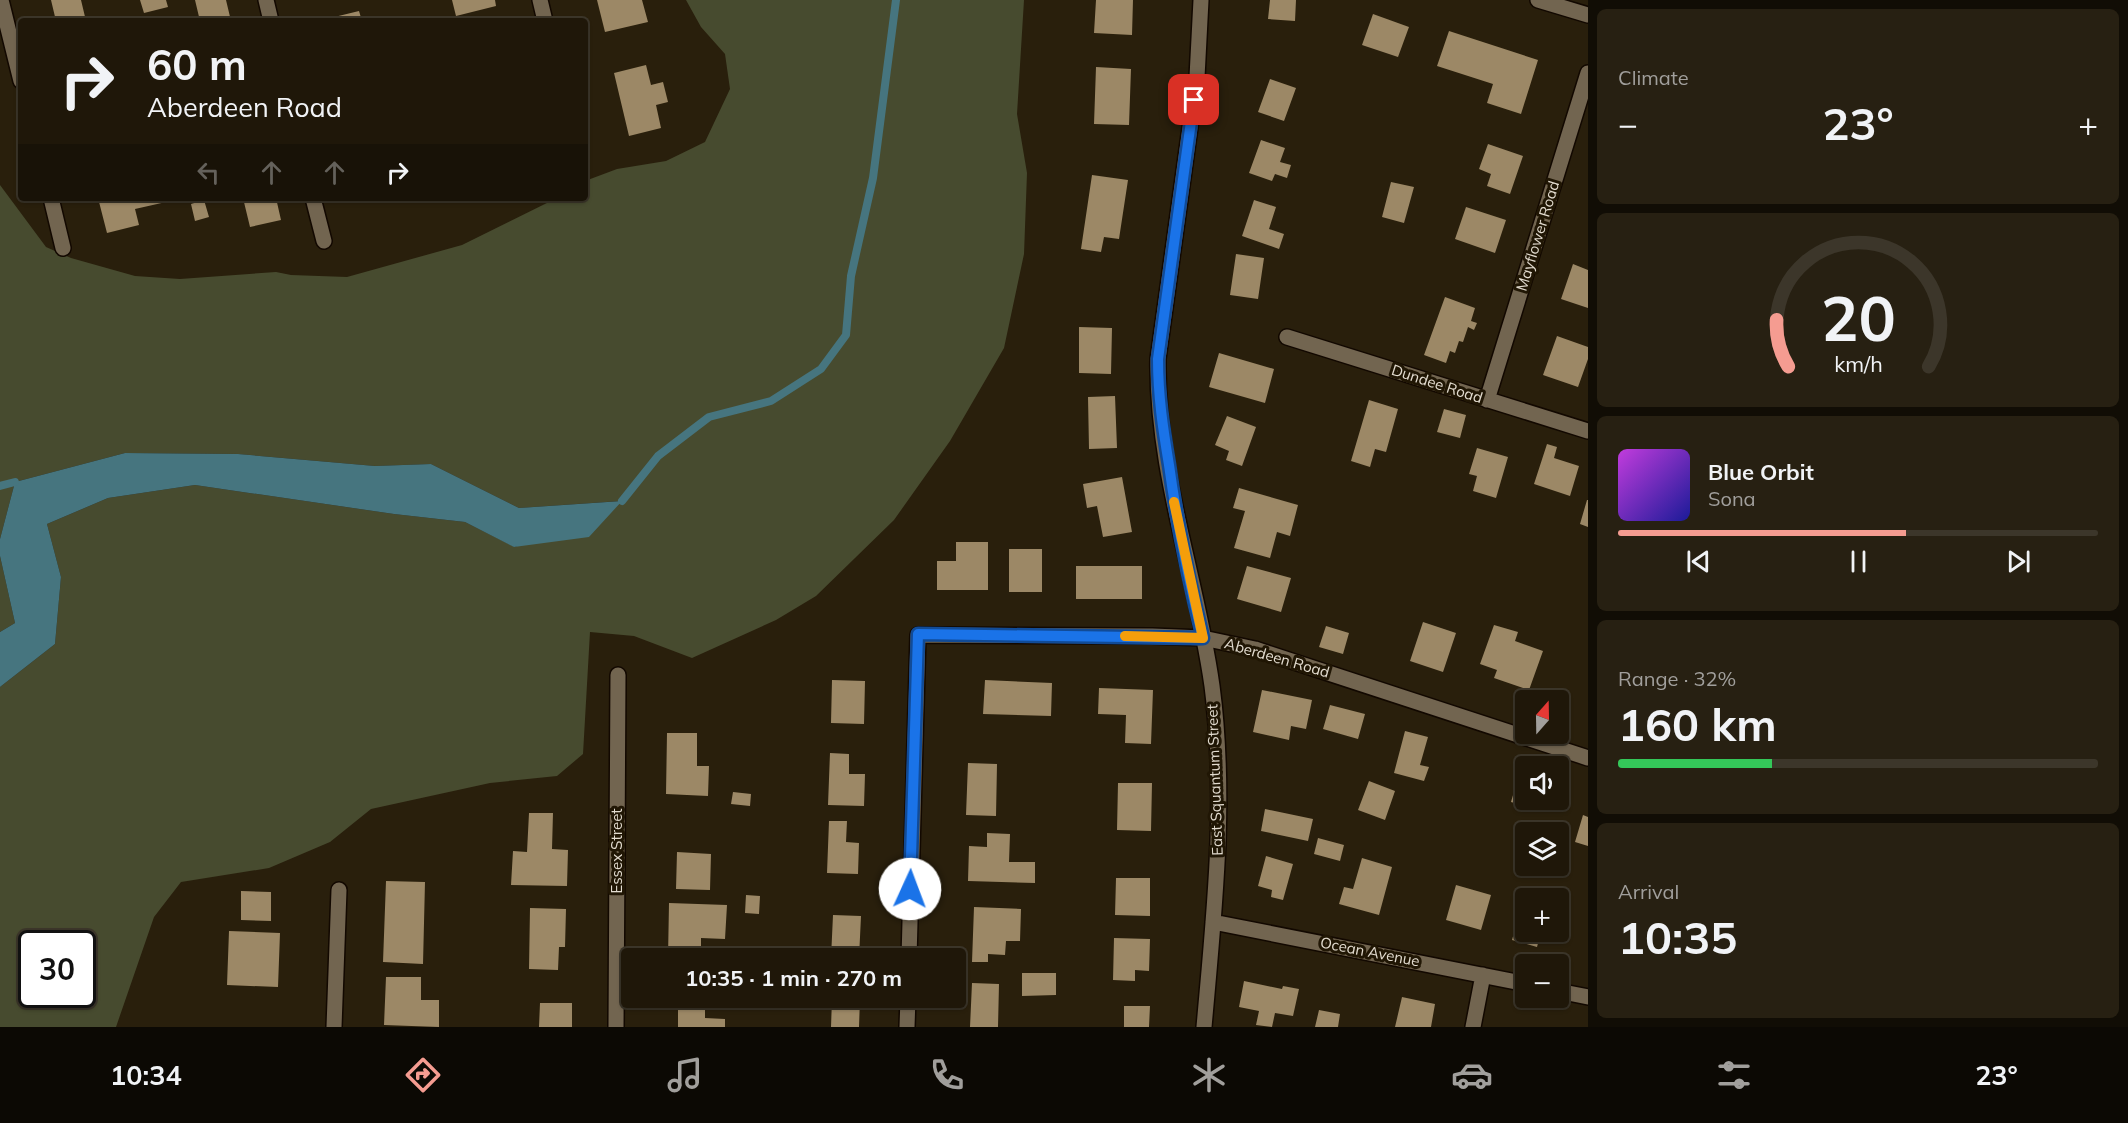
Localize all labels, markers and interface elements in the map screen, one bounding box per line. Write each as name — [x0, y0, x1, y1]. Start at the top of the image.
text: 60 m — [147, 38, 247, 91]
icon: right — [48, 42, 126, 120]
text: Climate — [1618, 65, 1689, 90]
pin — [1168, 74, 1219, 125]
icon: arrive — [1177, 83, 1210, 116]
text: Aberdeen Road — [147, 90, 342, 124]
text: 23° — [1822, 95, 1894, 151]
text: − — [1618, 103, 1638, 144]
text: + — [2078, 103, 2098, 144]
icon: left — [192, 156, 225, 189]
icon: ahead — [255, 156, 288, 189]
icon: ahead — [318, 156, 351, 189]
icon: right — [381, 156, 414, 189]
street label: Mayflower Road — [1512, 178, 1563, 293]
text: 20 — [1821, 278, 1895, 357]
text: km/h — [1834, 350, 1882, 377]
street label: Dundee Road — [1389, 360, 1485, 407]
text: Blue Orbit — [1708, 458, 1814, 486]
text: Sona — [1708, 486, 1756, 511]
icon: previous — [1682, 545, 1715, 578]
icon: pause — [1842, 545, 1875, 578]
icon: next — [2002, 545, 2035, 578]
street label: Aberdeen Road — [1222, 633, 1332, 682]
text: Range · 32% — [1618, 666, 1736, 691]
north arrow — [1515, 690, 1569, 744]
map controls — [1515, 690, 1569, 1008]
text: 160 km — [1618, 696, 1777, 752]
street label: East Squantum Street — [1202, 704, 1227, 856]
button: sound — [1515, 756, 1569, 810]
street label: Essex Street — [607, 808, 626, 894]
button: layers — [1515, 822, 1569, 876]
position arrow — [878, 857, 942, 921]
text: Arrival — [1618, 879, 1679, 904]
button: + — [1515, 888, 1569, 942]
text: 10:35 — [1618, 909, 1737, 965]
speed limit sign: 30 — [18, 930, 96, 1008]
street label: Ocean Avenue — [1319, 933, 1421, 970]
button: − — [1515, 954, 1569, 1008]
text: 10:35 · 1 min · 270 m — [685, 964, 902, 992]
icon: directions — [402, 1054, 444, 1096]
icon: music — [664, 1054, 706, 1096]
icon: phone — [926, 1054, 968, 1096]
icon: climate — [1188, 1054, 1230, 1096]
icon: car — [1451, 1054, 1493, 1096]
icon: filters — [1713, 1054, 1755, 1096]
text: 10:34 — [110, 1058, 182, 1092]
text: 23° — [1975, 1058, 2018, 1092]

